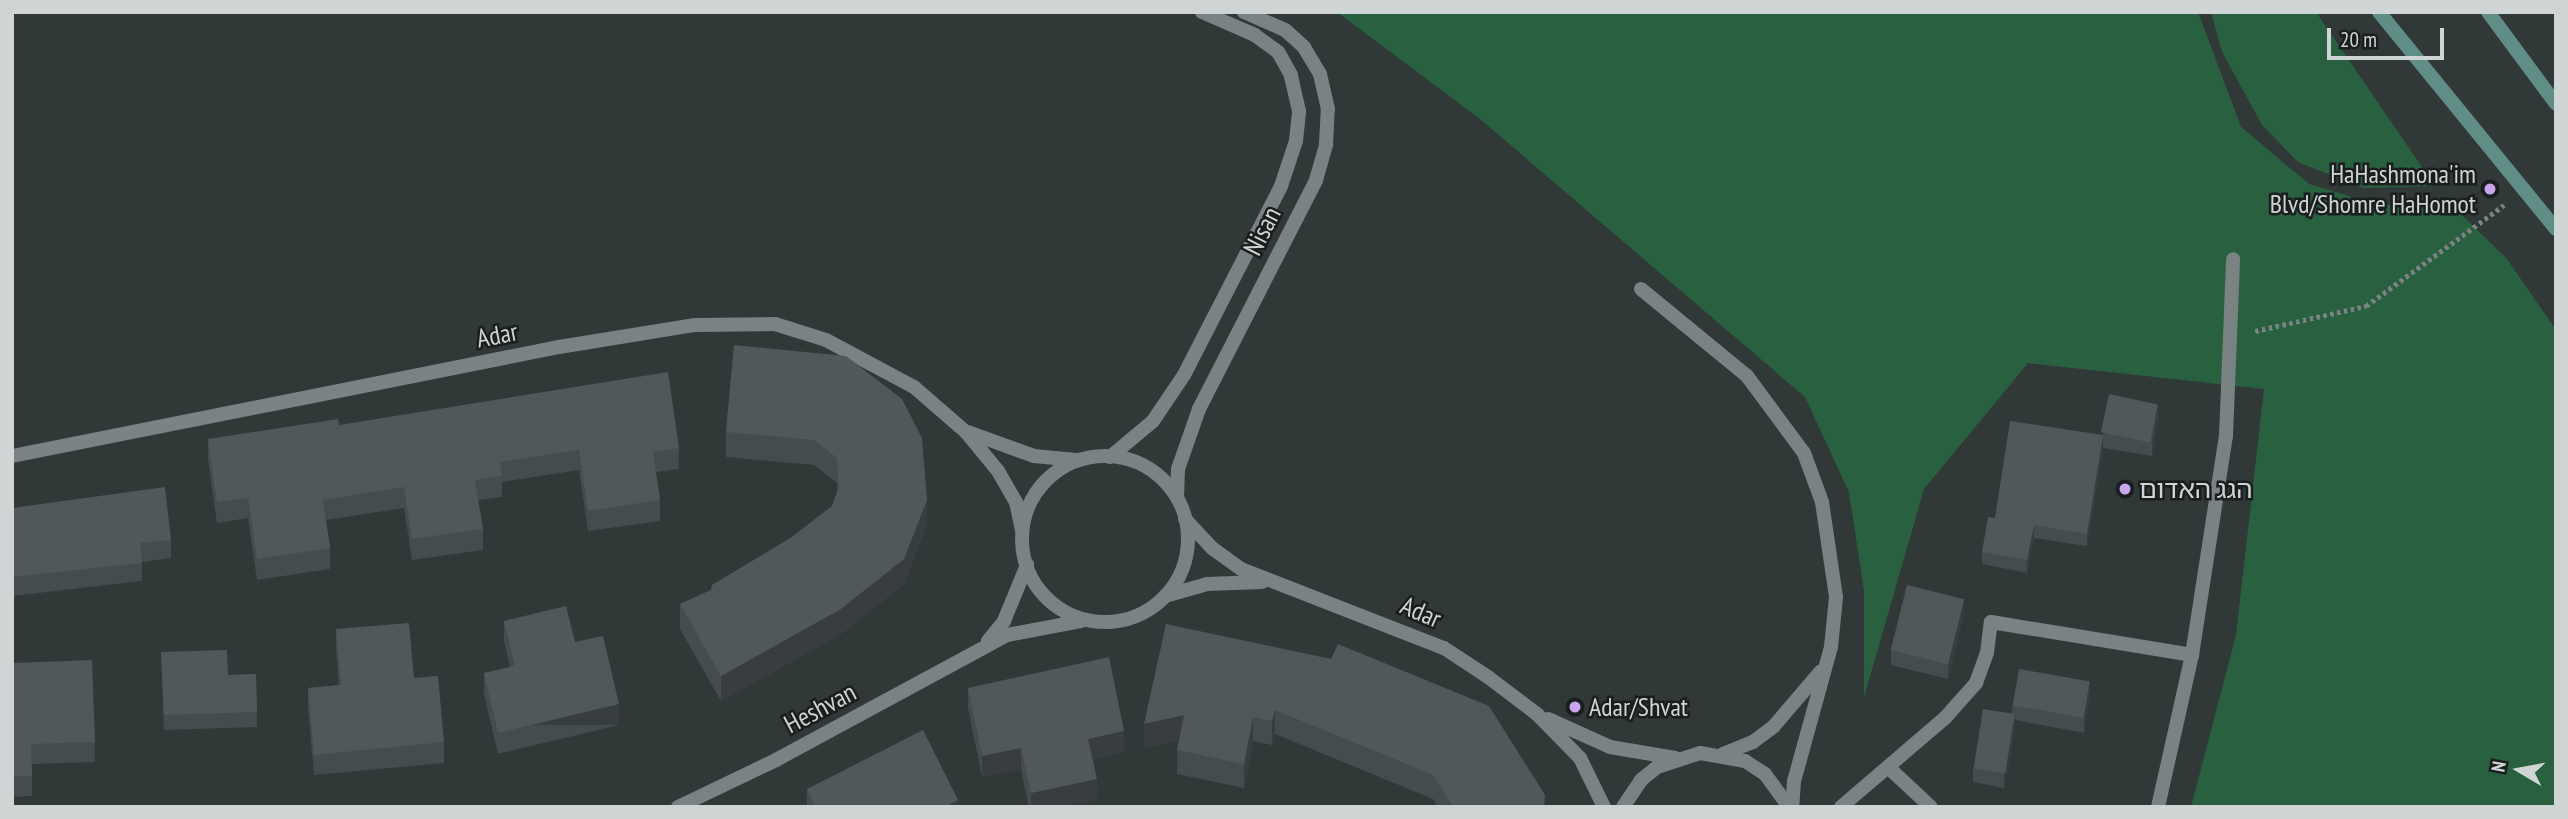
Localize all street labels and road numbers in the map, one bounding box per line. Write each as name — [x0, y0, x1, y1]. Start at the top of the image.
street label: Nisan — [1237, 202, 1287, 260]
street label: Adar — [474, 316, 520, 354]
street label: Adar — [1396, 590, 1446, 634]
street label: Heshvan — [779, 676, 861, 740]

